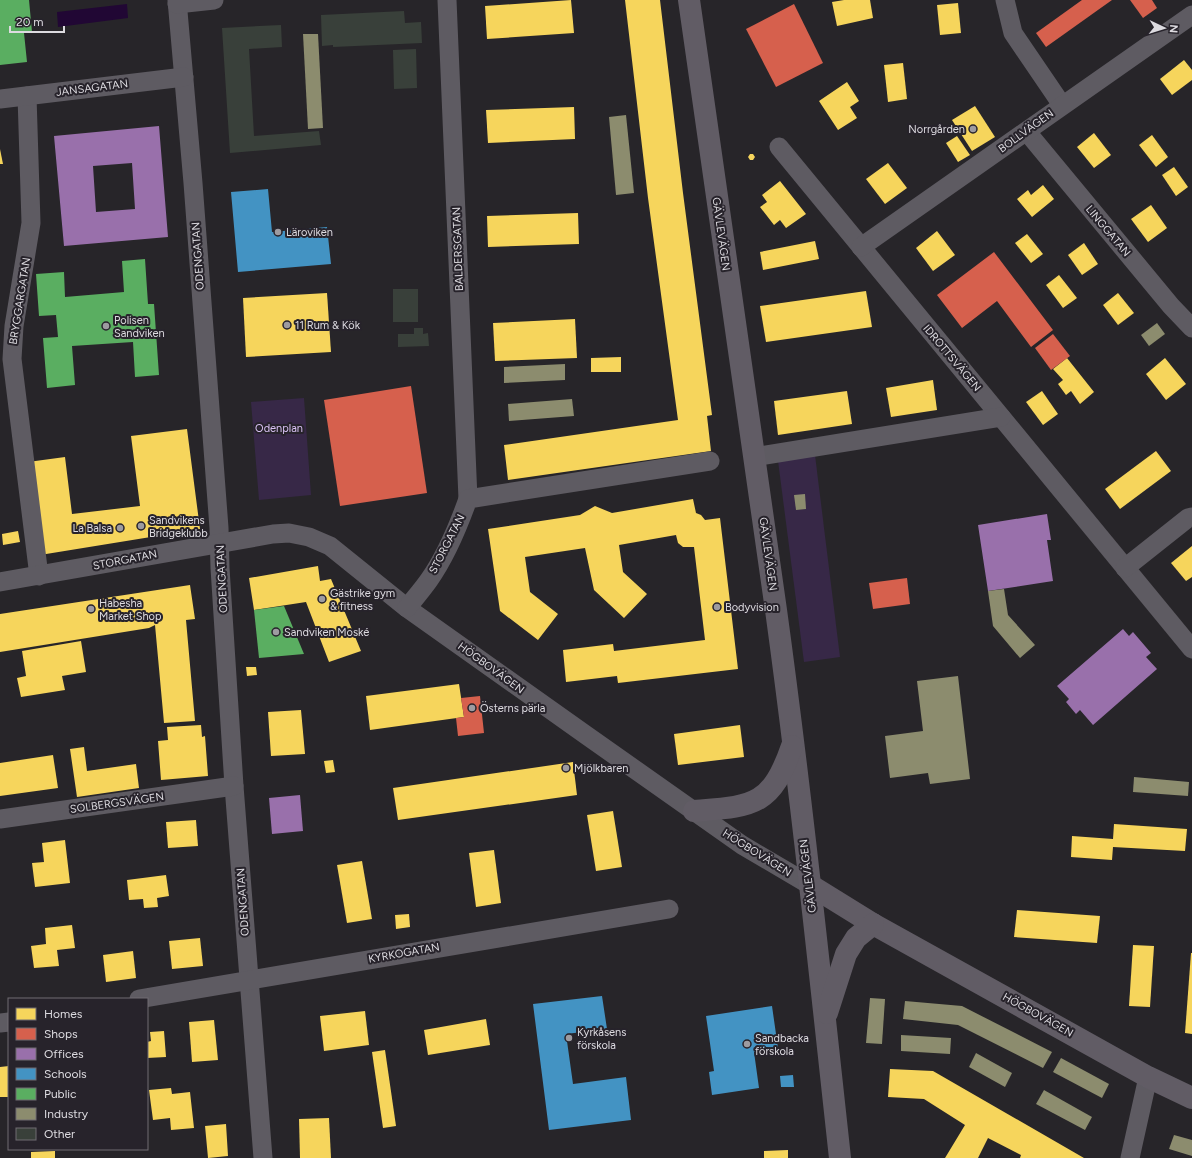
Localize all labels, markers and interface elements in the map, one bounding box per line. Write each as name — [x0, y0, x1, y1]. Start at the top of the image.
scale bar — [10, 8, 64, 34]
north arrow — [1144, 8, 1184, 48]
text: 20 m — [16, 15, 44, 29]
text: N — [1167, 24, 1180, 33]
street label: JANSAGATAN — [55, 77, 129, 99]
street label: BOLLVÄGEN — [996, 107, 1056, 155]
place label: Norrgården — [908, 123, 965, 136]
marker: Norrgården — [968, 124, 978, 134]
street label: GÄVLEVÄGEN — [709, 196, 733, 272]
street label: LINGGATAN — [1083, 203, 1133, 259]
street label: BALDERSGATAN — [450, 207, 466, 291]
street label: ODENGATAN — [189, 222, 207, 290]
place label: Läroviken — [286, 226, 333, 239]
marker: Läroviken — [273, 227, 283, 237]
street label: BRYGGARGATAN — [7, 256, 33, 346]
place label: Polisen Sandviken — [114, 314, 165, 340]
place label: 11 Rum & Kök — [295, 319, 361, 332]
marker: 11 Rum & Kök — [282, 320, 292, 330]
marker: Polisen Sandviken — [101, 321, 111, 331]
street label: IDROTTSVÄGEN — [920, 322, 984, 394]
park label: Odenplan — [255, 422, 303, 435]
street label: STORGATAN — [426, 512, 468, 576]
place label: Sandvikens Bridgeklubb — [149, 514, 208, 540]
street label: GÄVLEVÄGEN — [756, 516, 780, 592]
marker: Sandvikens Bridgeklubb — [136, 521, 146, 531]
place label: La Balsa — [72, 522, 112, 535]
marker: La Balsa — [115, 523, 125, 533]
street label: ODENGATAN — [214, 545, 230, 613]
street label: STORGATAN — [92, 547, 158, 573]
place label: Gästrike gym & fitness — [330, 587, 395, 613]
marker: Gästrike gym & fitness — [317, 594, 327, 604]
place label: Habesha Market Shop — [99, 597, 162, 623]
place label: Bodyvision — [725, 601, 779, 614]
marker: Bodyvision — [712, 602, 722, 612]
marker: Habesha Market Shop — [86, 604, 96, 614]
place label: Sandviken Moské — [284, 626, 369, 639]
marker: Sandviken Moské — [271, 627, 281, 637]
street label: HÖGBOVÄGEN — [455, 639, 527, 696]
place label: Österns pärla — [480, 701, 545, 715]
marker: Österns pärla — [467, 703, 477, 713]
place label: Mjölkbaren — [574, 762, 628, 775]
marker: Mjölkbaren — [561, 763, 571, 773]
street label: SOLBERGSVÄGEN — [69, 790, 165, 816]
street label: HÖGBOVÄGEN — [720, 826, 794, 879]
street label: GÄVLEVÄGEN — [797, 838, 819, 914]
street label: ODENGATAN — [234, 868, 252, 936]
street label: KYRKOGATAN — [367, 940, 441, 966]
street label: HÖGBOVÄGEN — [1000, 989, 1076, 1040]
legend — [8, 998, 148, 1150]
text: Homes — [44, 1007, 83, 1021]
place label: Kyrkåsens förskola — [577, 1026, 626, 1052]
text: Shops — [44, 1027, 78, 1041]
place label: Sandbacka förskola — [755, 1032, 809, 1058]
marker: Kyrkåsens förskola — [564, 1033, 574, 1043]
marker: Sandbacka förskola — [742, 1039, 752, 1049]
text: Offices — [44, 1047, 84, 1061]
text: Schools — [44, 1067, 87, 1081]
text: Public — [44, 1087, 77, 1101]
text: Industry — [44, 1107, 89, 1121]
text: Other — [44, 1127, 75, 1141]

